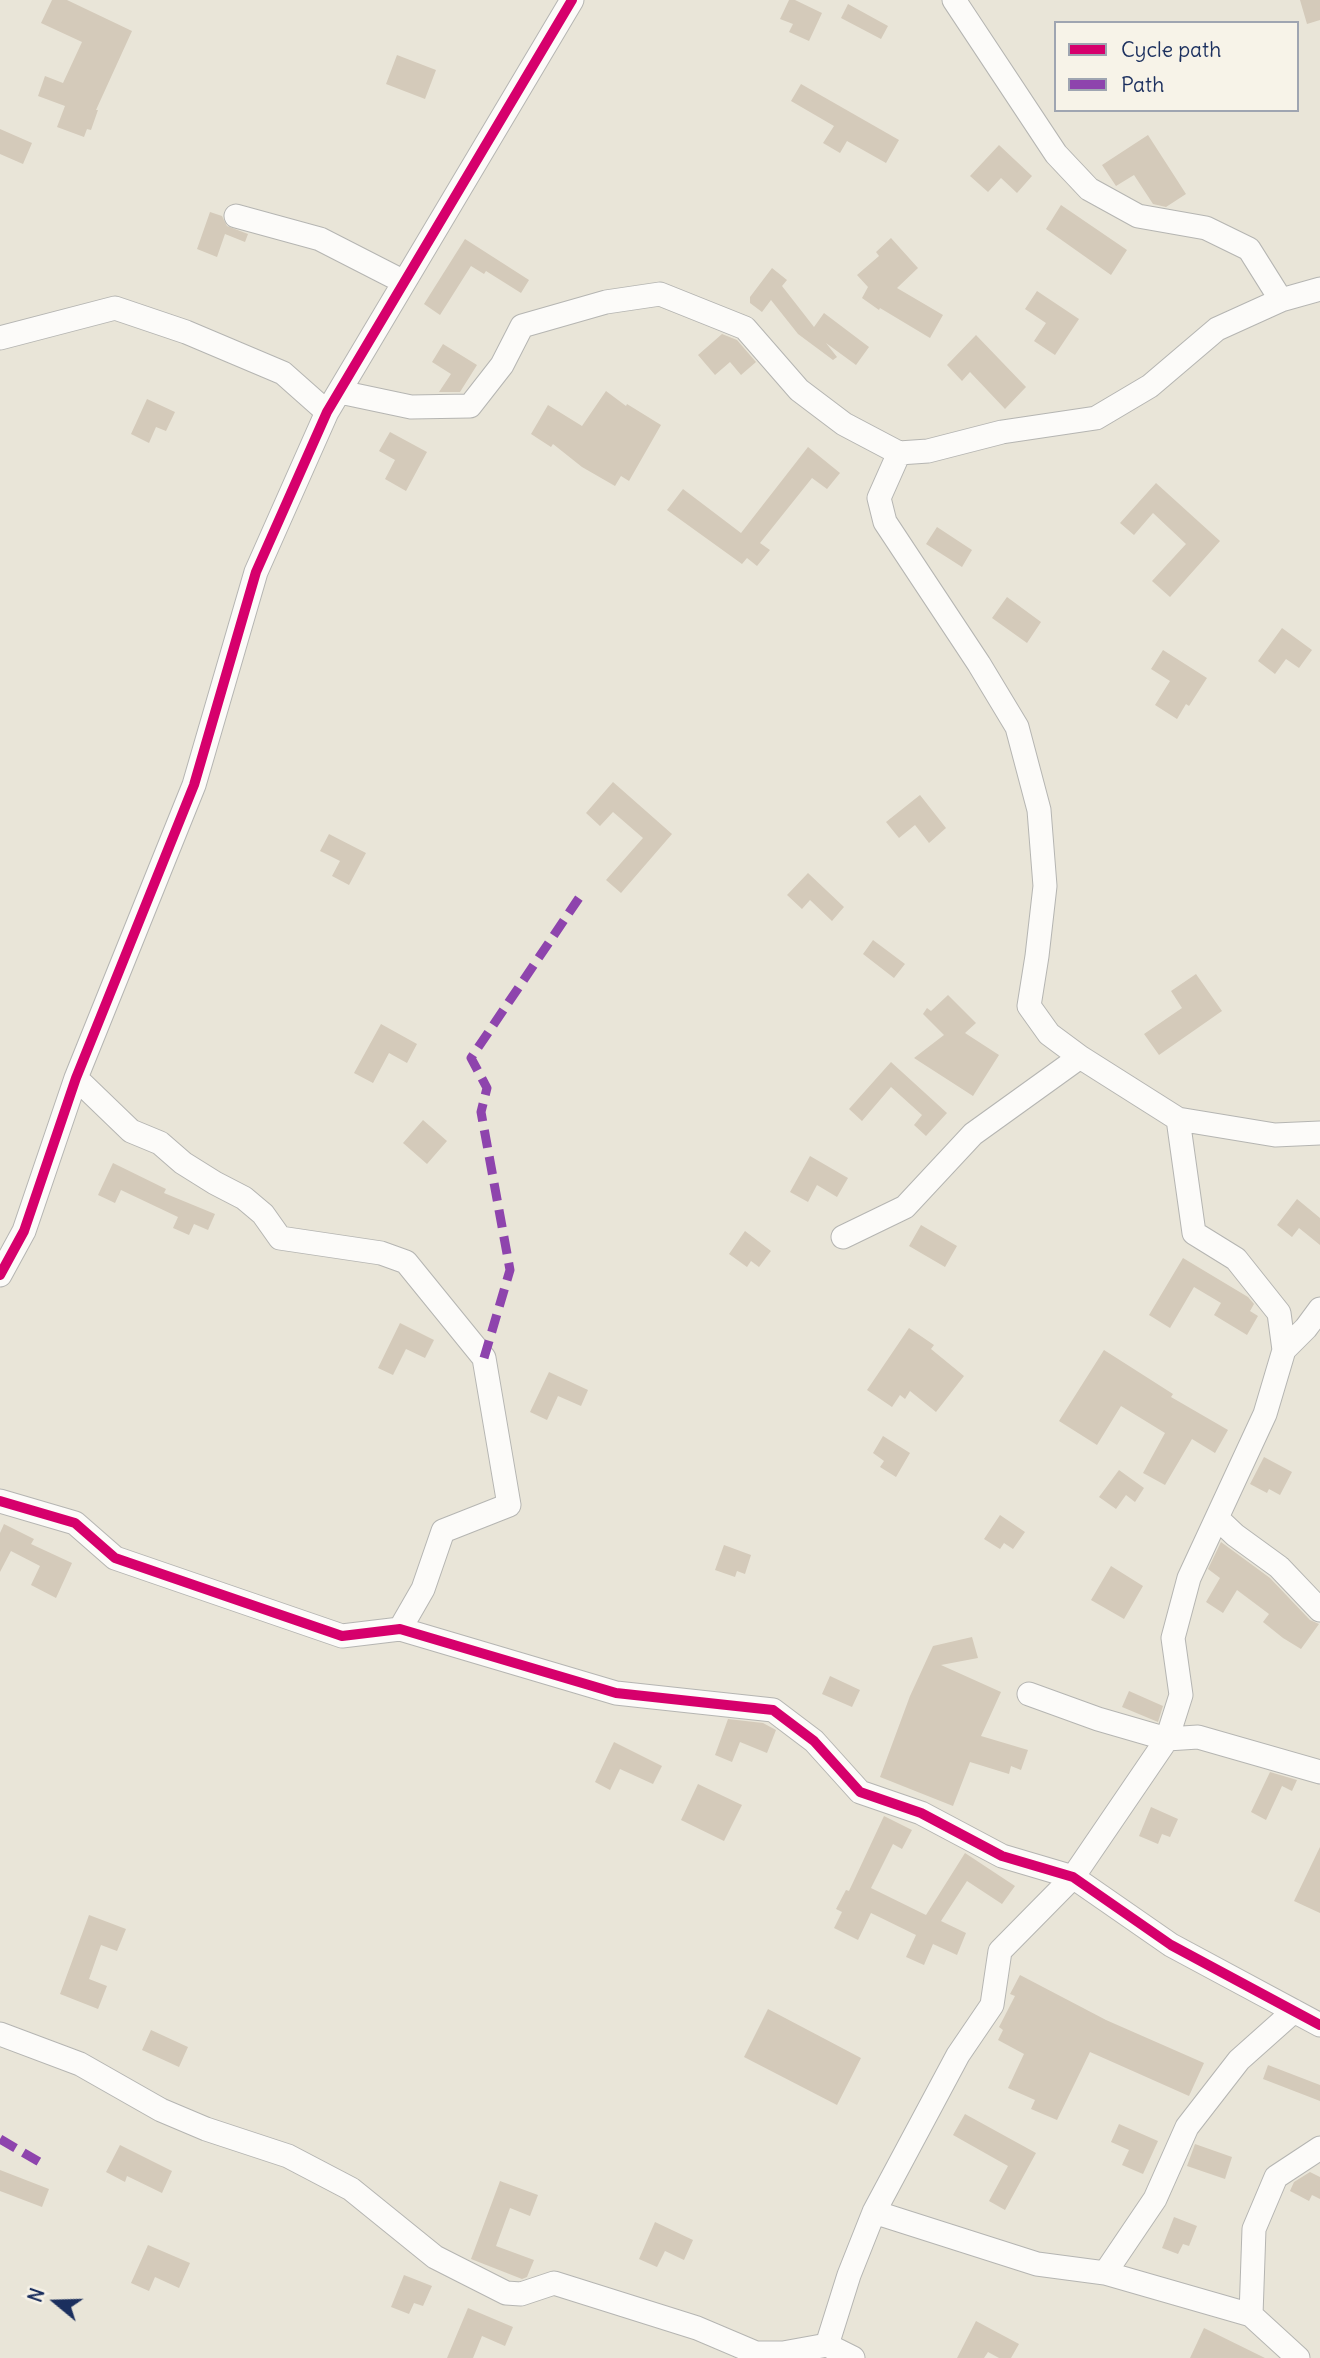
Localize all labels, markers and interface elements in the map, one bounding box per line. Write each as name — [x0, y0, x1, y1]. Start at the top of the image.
legend — [1054, 21, 1299, 112]
text: Cycle path — [1121, 36, 1221, 63]
text: Path — [1121, 71, 1164, 98]
north arrow — [21, 2267, 91, 2337]
text: N — [23, 2285, 50, 2305]

